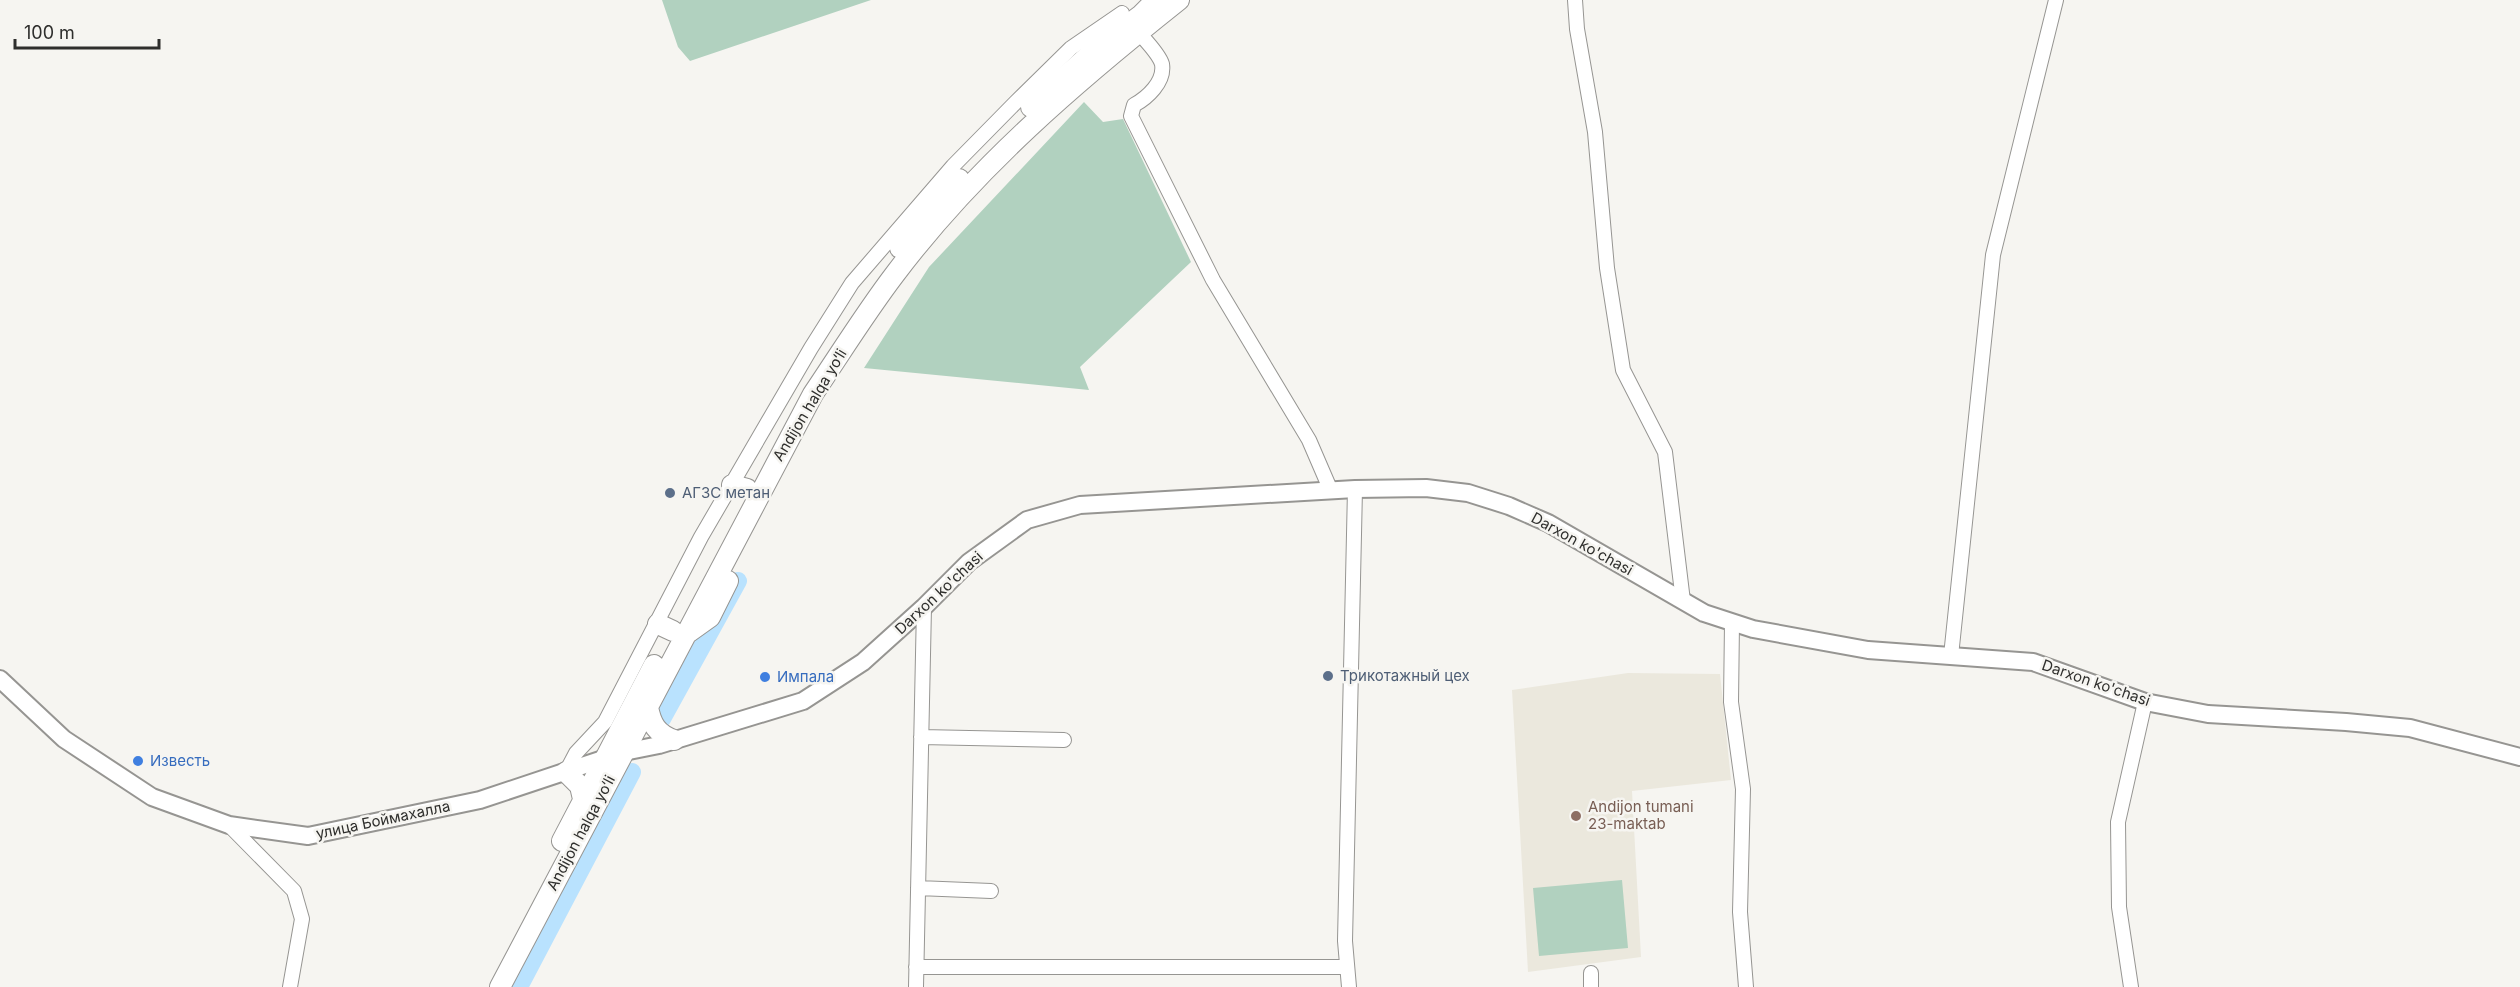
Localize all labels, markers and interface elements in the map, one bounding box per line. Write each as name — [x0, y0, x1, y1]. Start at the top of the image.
scale bar — [15, 12, 159, 50]
text: 100 m — [24, 22, 75, 43]
street label: Andijon halqa yo‘li — [769, 345, 851, 464]
place label: АГЗС метан — [682, 483, 770, 502]
marker: АГЗС метан — [663, 486, 677, 500]
street label: Darxon ko'chasi — [1528, 508, 1636, 579]
street label: Darxon ko'chasi — [891, 547, 987, 638]
street label: Darxon ko'chasi — [2039, 655, 2153, 710]
place label: Трикотажный цех — [1340, 666, 1470, 685]
place label: Импала — [777, 667, 834, 686]
marker: Трикотажный цех — [1321, 669, 1335, 683]
marker: Импала — [758, 670, 772, 684]
place label: Известь — [150, 751, 210, 770]
marker: Известь — [131, 754, 145, 768]
street label: Andijon halqa yo‘li — [542, 772, 619, 894]
street label: улица Боймахалла — [314, 796, 452, 843]
place label: Andijon tumani 23-maktab — [1588, 797, 1694, 833]
marker: Andijon tumani 23-maktab — [1569, 809, 1583, 823]

